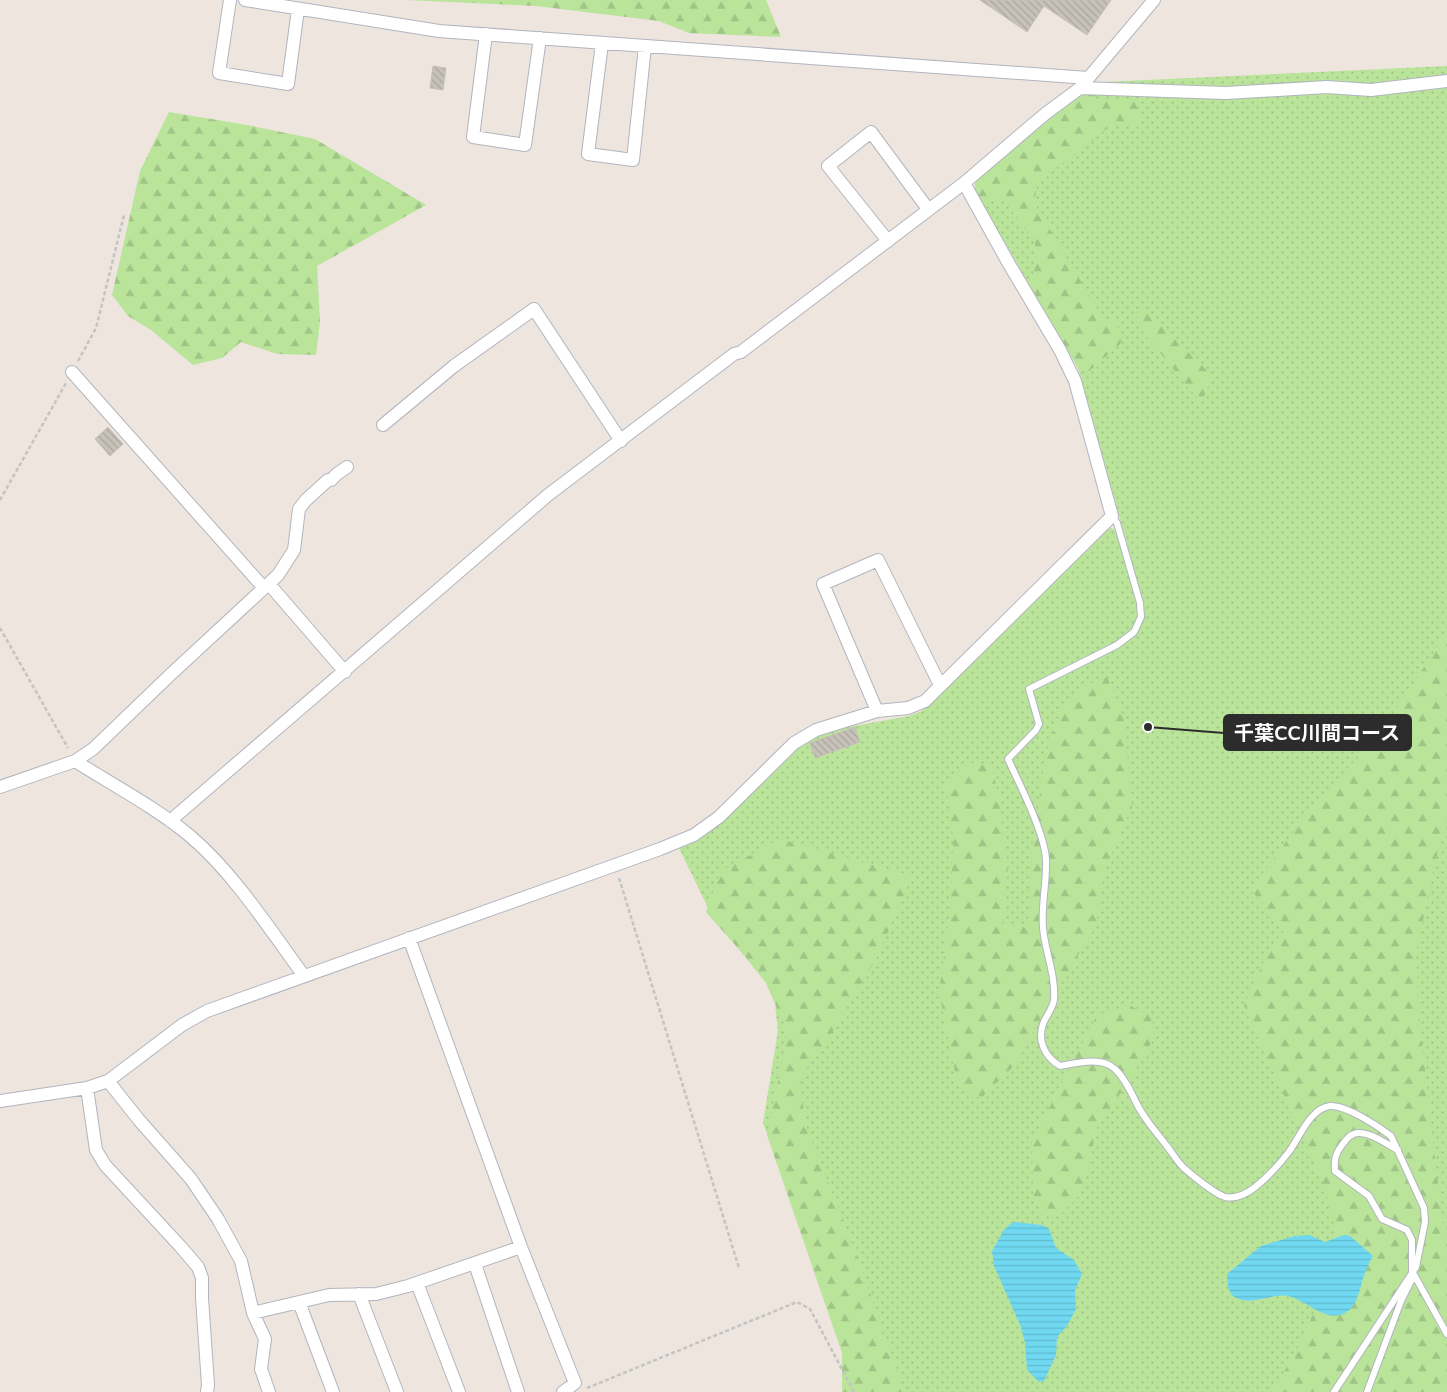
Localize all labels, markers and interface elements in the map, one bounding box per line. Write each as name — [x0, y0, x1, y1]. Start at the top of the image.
callout: 千葉CC川間コース — [1224, 715, 1411, 750]
text: 千葉CC川間コース — [1234, 720, 1400, 745]

